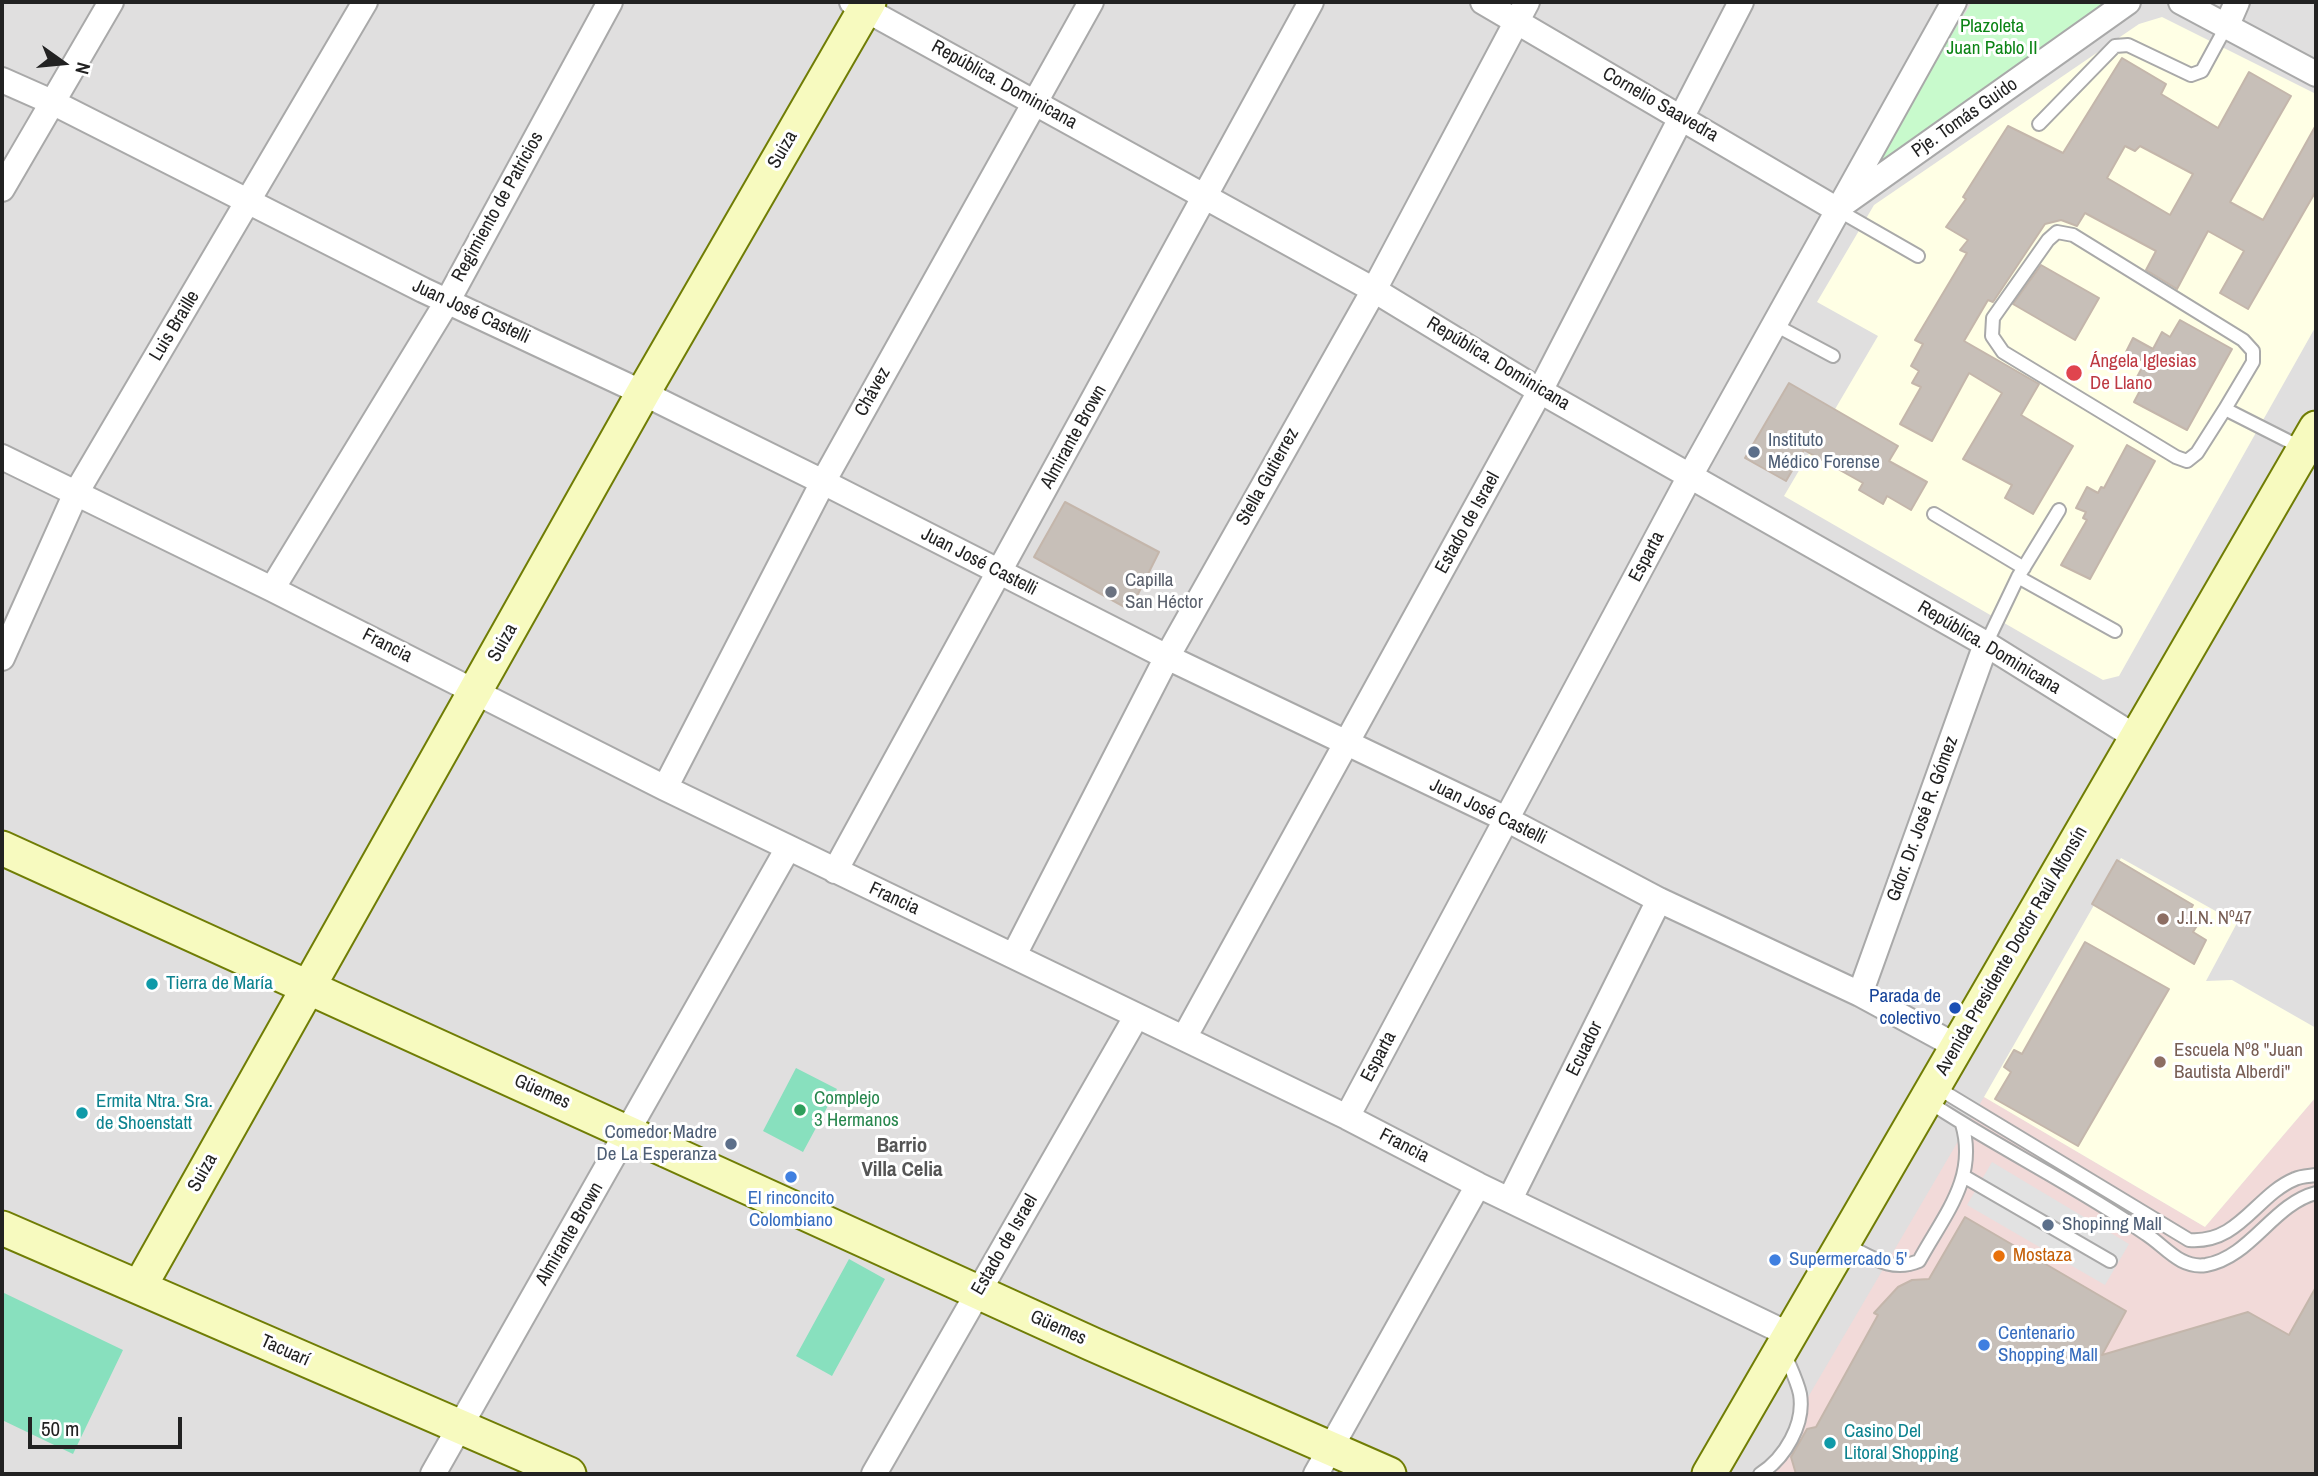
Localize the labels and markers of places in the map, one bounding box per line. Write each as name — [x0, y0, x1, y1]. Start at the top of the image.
place label: Ángela Iglesias De Llano — [2090, 351, 2197, 395]
marker: Ángela Iglesias De Llano — [2064, 363, 2084, 383]
place label: Instituto Médico Forense — [1768, 430, 1880, 474]
marker: Instituto Médico Forense — [1746, 444, 1762, 460]
place label: Capilla San Héctor — [1125, 570, 1203, 614]
marker: Capilla San Héctor — [1103, 584, 1119, 600]
place label: J.I.N. Nº47 — [2177, 908, 2252, 930]
marker: J.I.N. Nº47 — [2155, 911, 2171, 927]
place label: Tierra de María — [166, 973, 273, 995]
marker: Tierra de María — [144, 976, 160, 992]
place label: Parada de colectivo — [1869, 986, 1941, 1030]
marker: Parada de colectivo — [1947, 1000, 1963, 1016]
place label: Escuela Nº8 "Juan Bautista Alberdi" — [2174, 1040, 2303, 1084]
marker: Escuela Nº8 "Juan Bautista Alberdi" — [2152, 1054, 2168, 1070]
place label: Complejo 3 Hermanos — [814, 1088, 899, 1132]
place label: Ermita Ntra. Sra. de Shoenstatt — [96, 1091, 213, 1135]
marker: Complejo 3 Hermanos — [792, 1102, 808, 1118]
marker: Ermita Ntra. Sra. de Shoenstatt — [74, 1105, 90, 1121]
place label: Comedor Madre De La Esperanza — [597, 1122, 717, 1166]
marker: Comedor Madre De La Esperanza — [723, 1136, 739, 1152]
marker: El rinconcito Colombiano — [783, 1169, 799, 1185]
place label: El rinconcito Colombiano — [748, 1188, 834, 1232]
place label: Shopinng Mall — [2062, 1214, 2162, 1236]
marker: Shopinng Mall — [2040, 1217, 2056, 1233]
place label: Mostaza — [2013, 1245, 2072, 1267]
marker: Mostaza — [1991, 1248, 2007, 1264]
place label: Supermercado 5' — [1789, 1249, 1907, 1271]
marker: Supermercado 5' — [1767, 1252, 1783, 1268]
place label: Centenario Shopping Mall — [1998, 1323, 2098, 1367]
marker: Centenario Shopping Mall — [1976, 1337, 1992, 1353]
place label: Casino Del Litoral Shopping — [1844, 1421, 1958, 1465]
marker: Casino Del Litoral Shopping — [1822, 1435, 1838, 1451]

